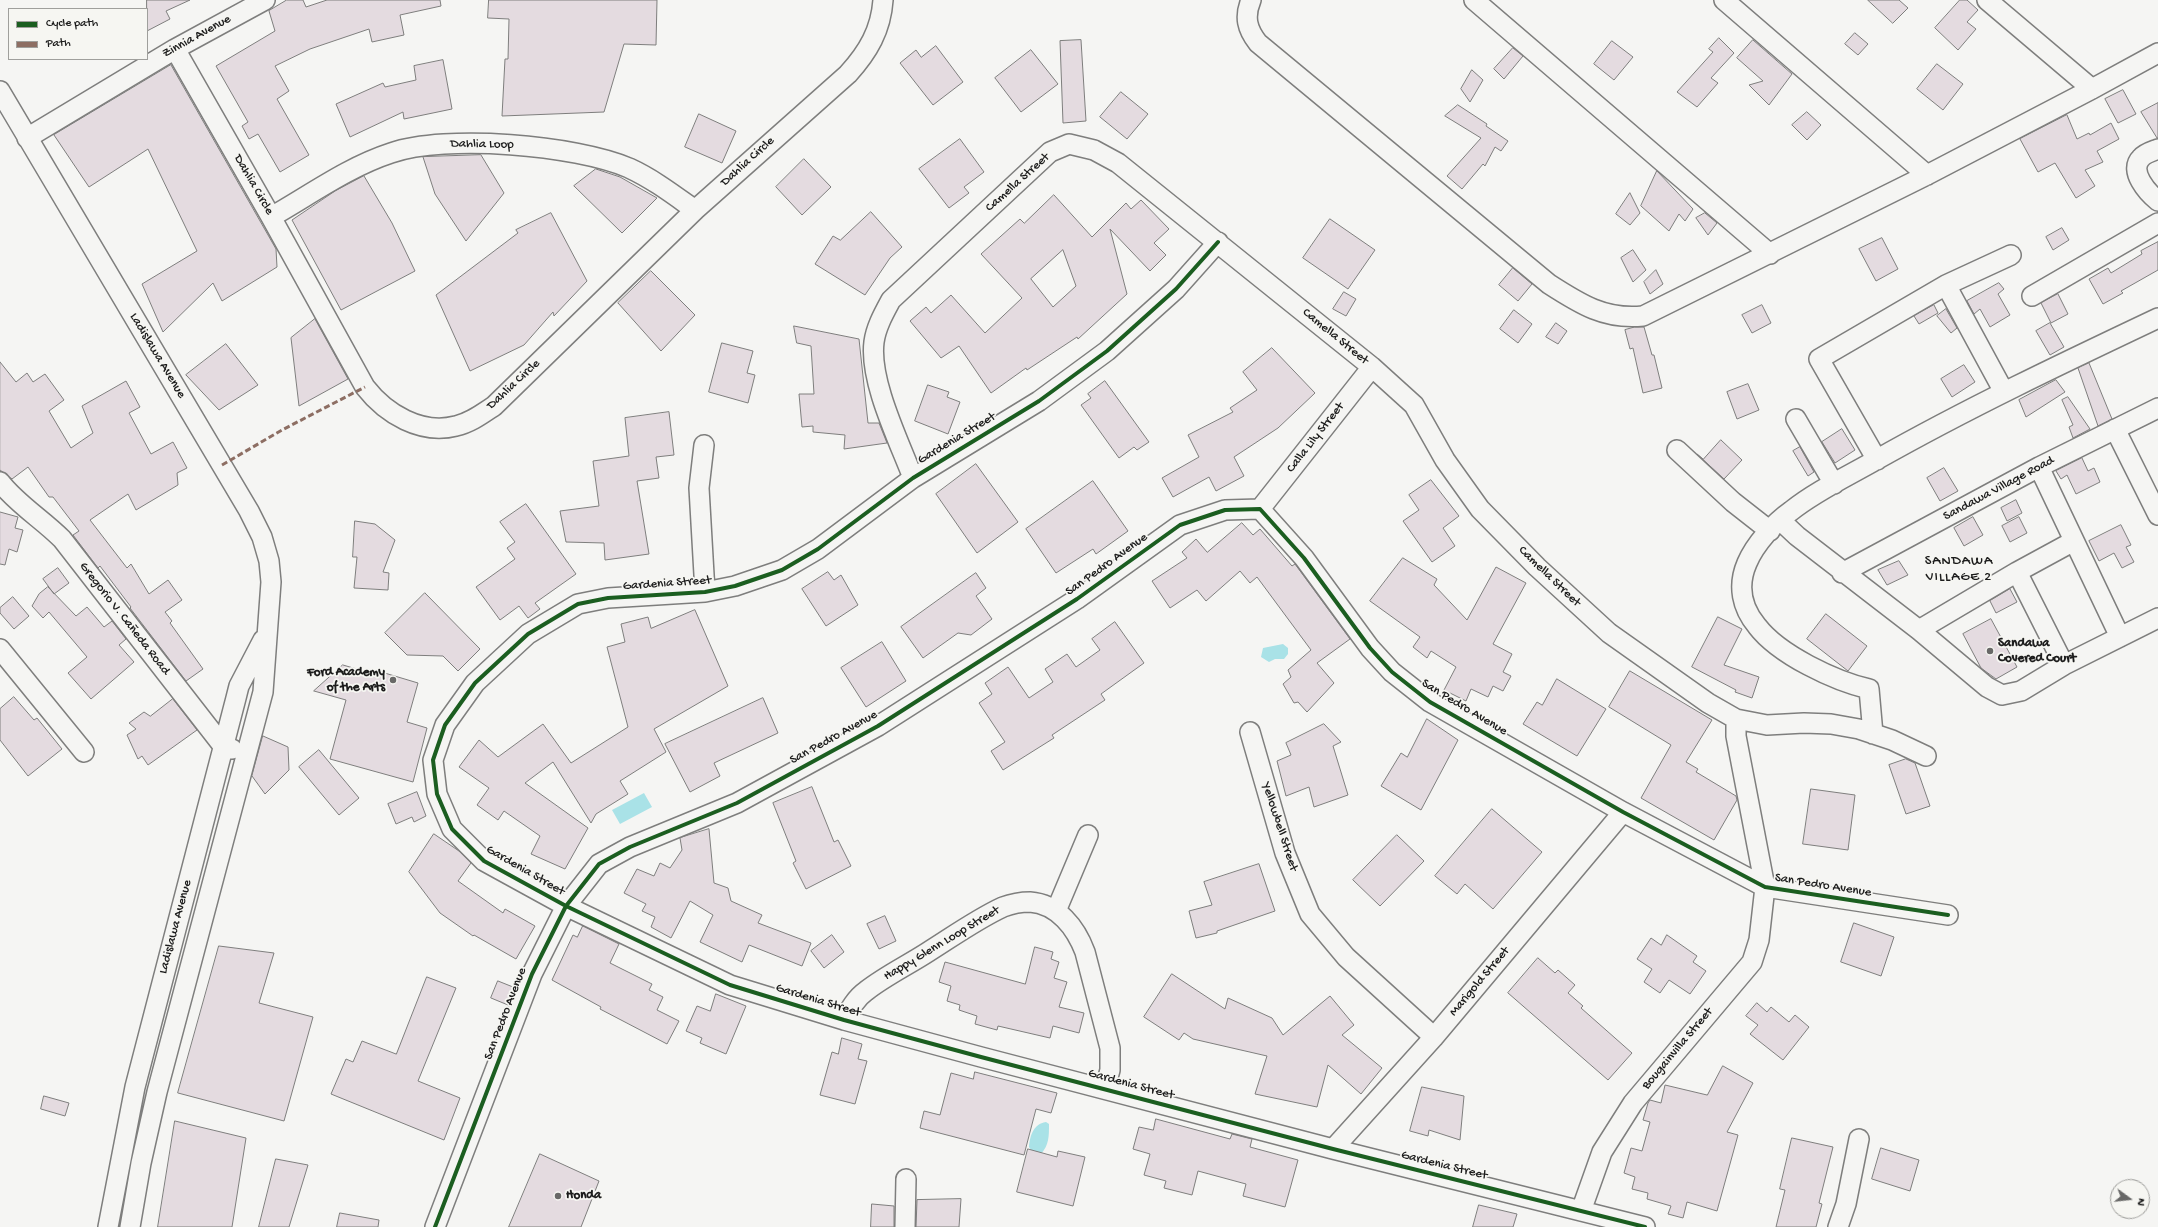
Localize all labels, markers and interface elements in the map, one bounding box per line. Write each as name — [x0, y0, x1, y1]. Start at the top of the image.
legend — [8, 8, 148, 60]
street label: Zinnia Avenue — [160, 12, 234, 62]
text: Cycle path — [46, 17, 98, 31]
text: Path — [46, 37, 71, 51]
street label: Dahlia Circle — [718, 134, 778, 190]
street label: Dahlia Loop — [450, 137, 514, 153]
street label: Camella Street — [983, 150, 1053, 216]
street label: Dahlia Circle — [229, 152, 277, 218]
street label: Camella Street — [1299, 305, 1371, 369]
street label: Ladislawa Avenue — [125, 311, 189, 401]
street label: Dahlia Circle — [484, 356, 544, 414]
street label: Calla Lily Street — [1284, 400, 1348, 476]
street label: Gardenia Street — [915, 410, 999, 468]
street label: Sandawa Village Road — [1941, 453, 2057, 525]
street label: San Pedro Avenue — [1063, 530, 1151, 600]
street label: Camella Street — [1514, 543, 1584, 611]
district label: SANDAWA VILLAGE 2 — [1925, 554, 1993, 586]
street label: Gregorio V. Cañeda Road — [75, 560, 173, 678]
street label: Gardenia Street — [622, 573, 712, 595]
place label: Sandawa Covered Court — [1998, 636, 2076, 667]
marker: Sandawa Covered Court — [1985, 646, 1995, 656]
place label: Ford Academy of the Arts — [307, 665, 385, 696]
marker: Ford Academy of the Arts — [388, 675, 398, 685]
street label: San Pedro Avenue — [1418, 676, 1510, 740]
street label: San Pedro Avenue — [788, 708, 880, 768]
street label: Yellowbell Street — [1257, 781, 1301, 873]
street label: Gardenia Street — [483, 842, 567, 900]
street label: San Pedro Avenue — [1774, 871, 1872, 901]
street label: Ladislawa Avenue — [156, 878, 196, 976]
street label: Happy Glenn Loop Street — [881, 903, 1003, 985]
street label: Marigold Street — [1446, 944, 1514, 1020]
street label: San Pedro Avenue — [481, 966, 531, 1062]
street label: Gardenia Street — [773, 981, 863, 1021]
street label: Bougainvilla Street — [1639, 1005, 1717, 1093]
street label: Gardenia Street — [1086, 1066, 1176, 1104]
street label: Gardenia Street — [1399, 1148, 1489, 1184]
north arrow — [2110, 1179, 2150, 1219]
place label: Honda — [566, 1188, 601, 1204]
marker: Honda — [553, 1191, 563, 1201]
text: N — [2134, 1197, 2147, 1207]

